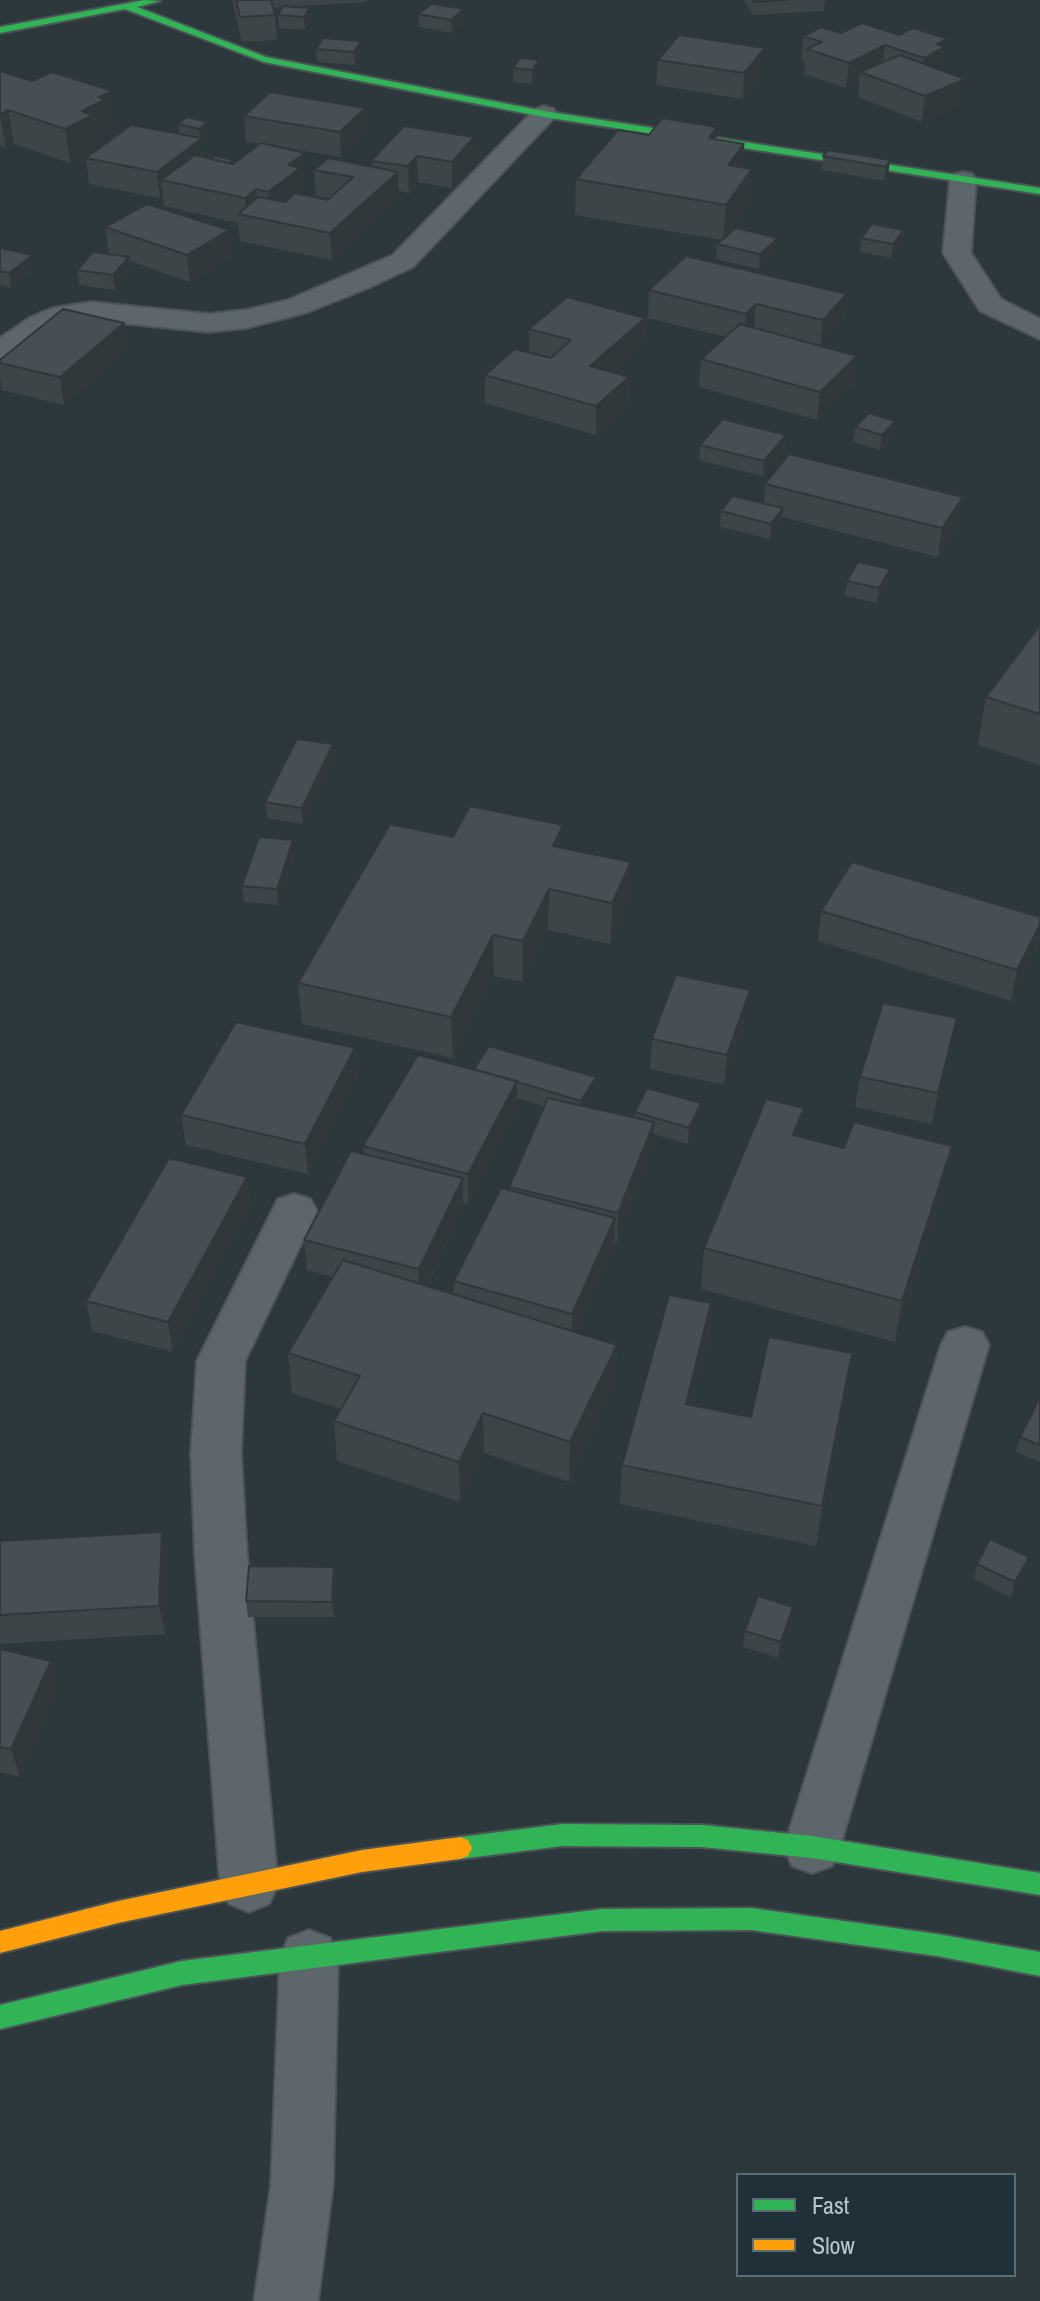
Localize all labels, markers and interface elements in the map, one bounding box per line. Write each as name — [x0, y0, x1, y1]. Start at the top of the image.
legend — [736, 2173, 1016, 2277]
text: Fast — [812, 2189, 849, 2221]
text: Slow — [812, 2229, 855, 2261]

